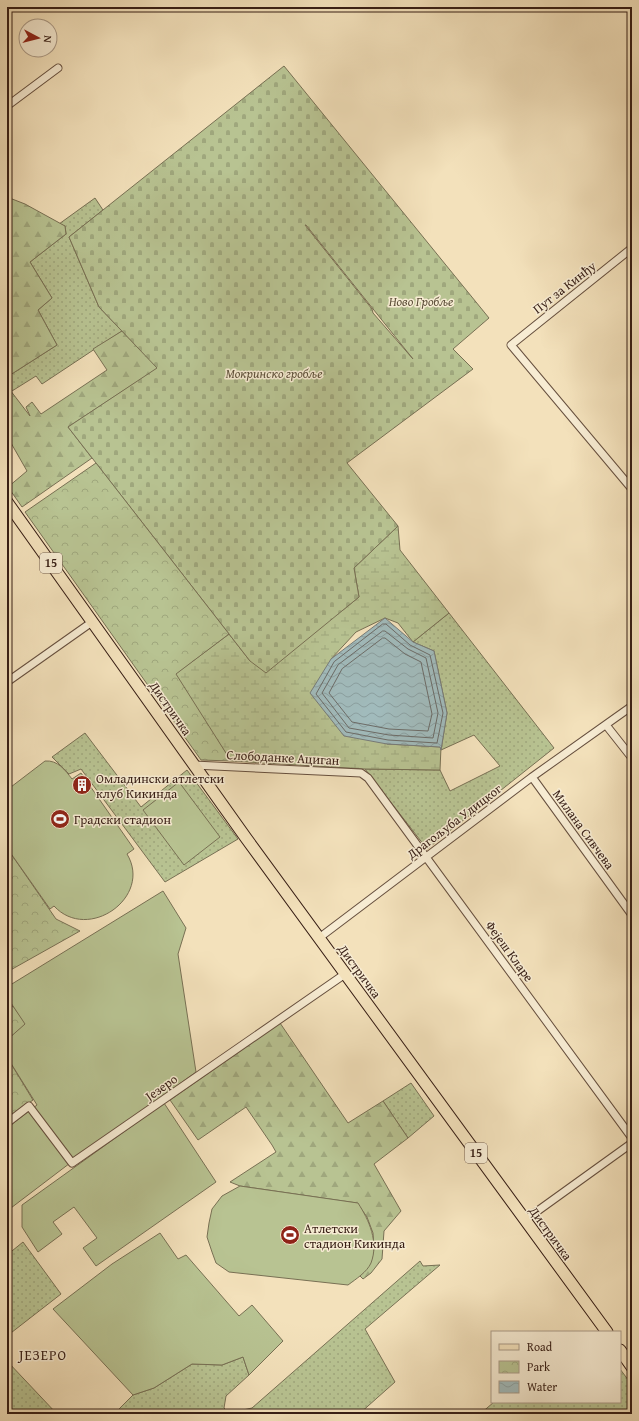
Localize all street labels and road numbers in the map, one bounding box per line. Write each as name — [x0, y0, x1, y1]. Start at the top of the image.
street label: Пут за Кинђу — [529, 256, 600, 318]
road number: 15 — [40, 553, 62, 573]
street label: Дистричка — [144, 676, 197, 740]
street label: Слободанке Ациган — [226, 745, 340, 770]
street label: Драгољуба Удицког — [402, 779, 506, 864]
street label: Милана Сивчева — [548, 785, 620, 874]
street label: Фејеш Кларе — [481, 917, 538, 986]
street label: Дистричка — [333, 940, 386, 1003]
street label: Језеро — [140, 1069, 182, 1107]
road number: 15 — [465, 1143, 487, 1163]
street label: Дистричка — [524, 1202, 577, 1265]

